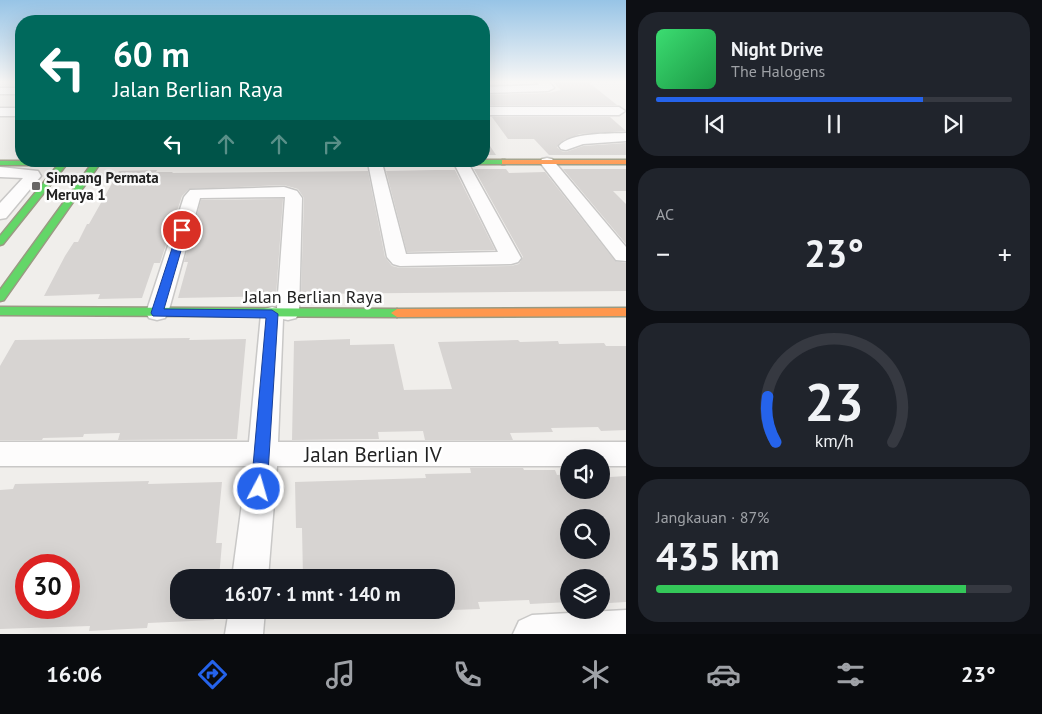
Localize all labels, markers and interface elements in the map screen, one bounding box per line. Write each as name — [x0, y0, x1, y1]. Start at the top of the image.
text: 60 m — [113, 31, 190, 77]
icon: left — [30, 35, 95, 100]
text: Night Drive — [731, 37, 823, 61]
text: The Halogens — [731, 61, 825, 81]
text: Jalan Berlian Raya — [113, 75, 283, 103]
icon: previous — [701, 110, 729, 138]
icon: pause — [820, 110, 848, 138]
icon: next — [939, 110, 967, 138]
icon: left — [159, 130, 187, 158]
icon: ahead — [212, 130, 240, 158]
icon: ahead — [265, 130, 293, 158]
icon: right — [318, 130, 346, 158]
place label: Simpang Permata Meruya 1 — [46, 168, 159, 204]
marker: Simpang Permata Meruya 1 — [30, 180, 42, 192]
text: AC — [656, 204, 674, 224]
pin — [161, 209, 203, 251]
icon: arrive — [168, 216, 196, 244]
text: 23° — [804, 228, 864, 277]
text: − — [656, 235, 670, 272]
text: + — [998, 235, 1012, 272]
street label: Jalan Berlian Raya — [242, 285, 383, 308]
text: 23 — [805, 368, 863, 435]
text: km/h — [814, 429, 854, 452]
street label: Jalan Berlian IV — [303, 441, 442, 468]
map controls — [560, 449, 610, 619]
button: sound — [560, 449, 610, 499]
position arrow — [232, 462, 284, 514]
text: Jangkauan · 87% — [656, 507, 769, 527]
button: search — [560, 509, 610, 559]
text: 435 km — [656, 531, 780, 580]
speed limit sign: 30 — [15, 554, 80, 619]
button: layers — [560, 569, 610, 619]
text: 16:07 · 1 mnt · 140 m — [224, 582, 401, 606]
icon: directions — [195, 657, 230, 692]
icon: music — [323, 657, 358, 692]
icon: phone — [450, 657, 485, 692]
icon: climate — [578, 657, 613, 692]
icon: car — [706, 657, 741, 692]
icon: filters — [833, 657, 868, 692]
text: 16:06 — [46, 660, 102, 688]
text: 23° — [961, 660, 996, 688]

